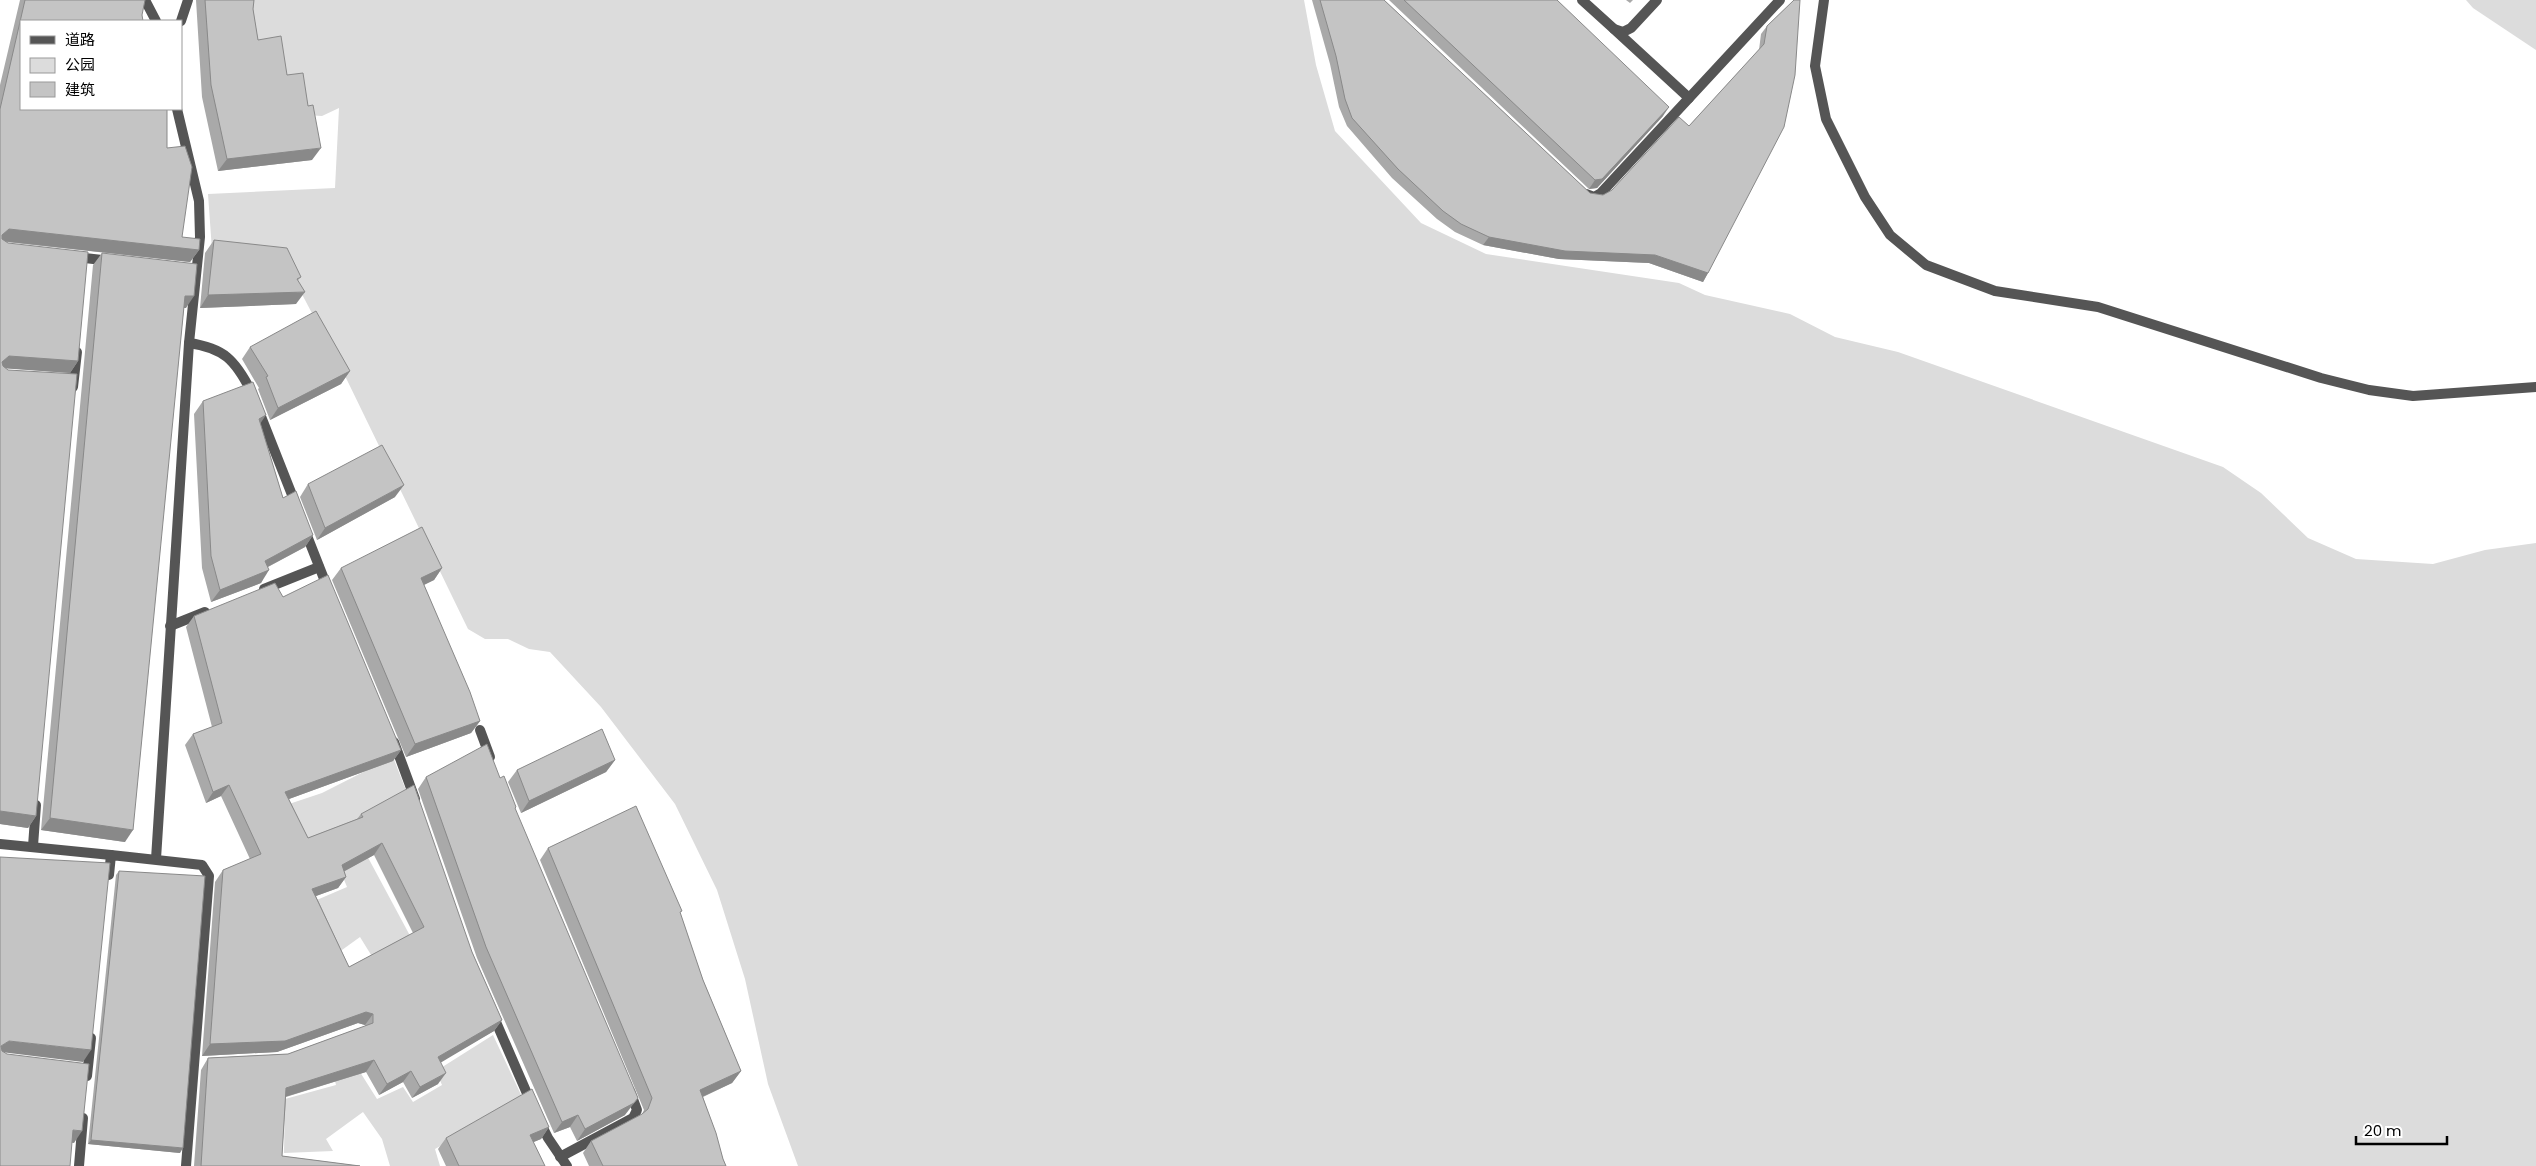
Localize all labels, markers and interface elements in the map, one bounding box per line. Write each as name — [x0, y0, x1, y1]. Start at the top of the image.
legend — [20, 20, 182, 110]
text: 道路 — [65, 29, 95, 50]
text: 公园 — [65, 54, 95, 75]
text: 建筑 — [65, 79, 95, 100]
scale bar — [2356, 1114, 2447, 1146]
text: 20 m — [2364, 1120, 2402, 1141]

